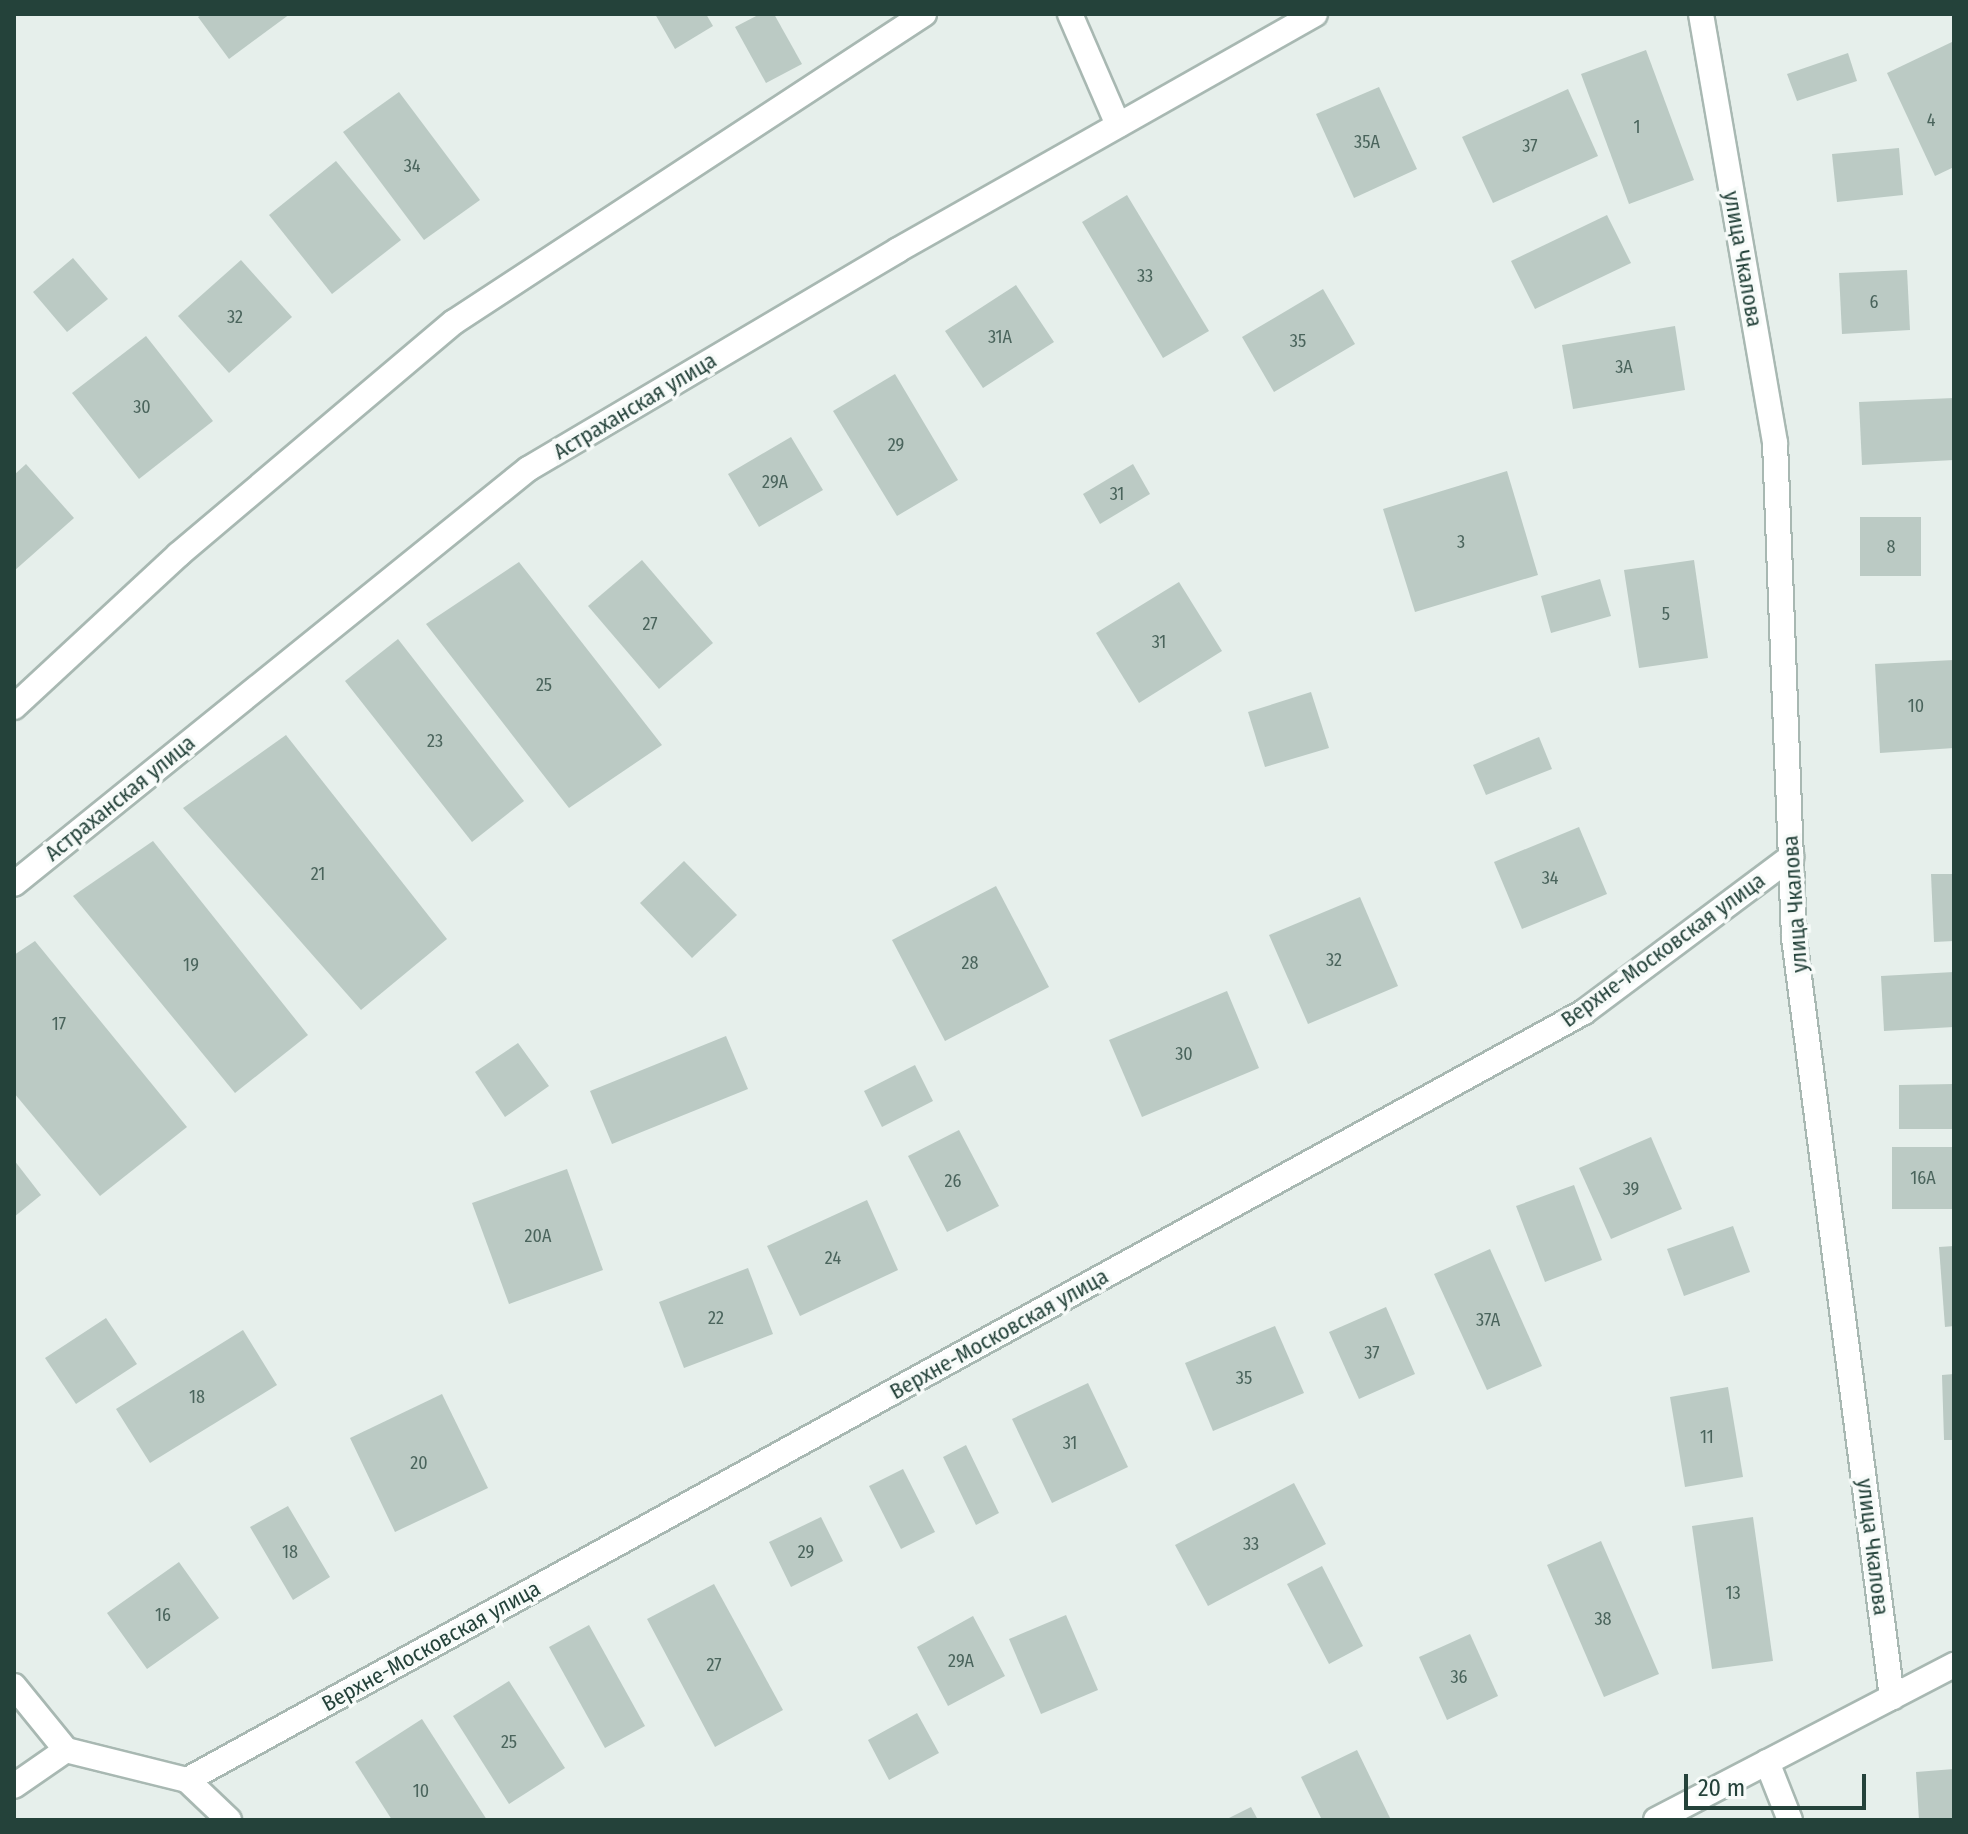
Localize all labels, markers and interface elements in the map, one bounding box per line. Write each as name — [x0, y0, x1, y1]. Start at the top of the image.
house number: 4 — [1927, 109, 1935, 131]
house number: 1 — [1633, 116, 1641, 138]
house number: 35А — [1354, 131, 1380, 153]
house number: 37 — [1522, 135, 1538, 157]
house number: 34 — [404, 155, 420, 177]
street label: улица Чкалова — [1718, 189, 1768, 329]
house number: 33 — [1137, 265, 1153, 287]
house number: 6 — [1870, 291, 1878, 313]
house number: 32 — [227, 306, 243, 328]
house number: 31А — [988, 326, 1012, 348]
house number: 35 — [1290, 330, 1306, 352]
street label: Астраханская улица — [549, 347, 721, 465]
house number: 3А — [1615, 356, 1633, 378]
house number: 30 — [133, 396, 151, 418]
house number: 29 — [888, 434, 904, 456]
house number: 29А — [762, 471, 788, 493]
house number: 31 — [1110, 483, 1124, 505]
house number: 3 — [1457, 531, 1465, 553]
house number: 8 — [1887, 536, 1895, 558]
house number: 5 — [1662, 603, 1670, 625]
house number: 27 — [642, 613, 658, 635]
house number: 31 — [1152, 631, 1166, 653]
house number: 25 — [536, 674, 552, 696]
house number: 10 — [1908, 695, 1924, 717]
street label: Астраханская улица — [40, 729, 200, 867]
house number: 23 — [427, 730, 443, 752]
street label: улица Чкалова — [1777, 834, 1813, 974]
house number: 21 — [311, 863, 325, 885]
house number: 34 — [1542, 867, 1558, 889]
street label: Верхне-Московская улица — [1556, 867, 1770, 1033]
house number: 32 — [1326, 949, 1342, 971]
house number: 28 — [962, 952, 978, 974]
house number: 19 — [183, 954, 199, 976]
house number: 17 — [52, 1013, 66, 1035]
house number: 30 — [1175, 1043, 1193, 1065]
house number: 16А — [1910, 1167, 1936, 1189]
house number: 26 — [945, 1170, 961, 1192]
house number: 39 — [1623, 1178, 1639, 1200]
house number: 20А — [525, 1225, 551, 1247]
house number: 24 — [825, 1247, 841, 1269]
street label: Верхне-Московская улица — [885, 1263, 1113, 1405]
house number: 22 — [708, 1307, 724, 1329]
house number: 37А — [1476, 1309, 1500, 1331]
house number: 37 — [1364, 1342, 1380, 1364]
house number: 35 — [1236, 1367, 1252, 1389]
house number: 18 — [189, 1386, 205, 1408]
house number: 11 — [1700, 1426, 1714, 1448]
house number: 31 — [1063, 1432, 1077, 1454]
house number: 20 — [410, 1452, 428, 1474]
street label: улица Чкалова — [1852, 1477, 1894, 1617]
house number: 33 — [1243, 1533, 1259, 1555]
house number: 18 — [282, 1541, 298, 1563]
house number: 29 — [798, 1541, 814, 1563]
street label: Верхне-Московская улица — [317, 1575, 545, 1717]
house number: 13 — [1725, 1582, 1741, 1604]
house number: 16 — [155, 1604, 171, 1626]
house number: 38 — [1594, 1608, 1612, 1630]
house number: 29А — [948, 1650, 974, 1672]
house number: 27 — [706, 1654, 722, 1676]
house number: 36 — [1450, 1666, 1468, 1688]
house number: 25 — [501, 1731, 517, 1753]
scale bar — [1688, 1758, 1870, 1808]
text: 20 m — [1698, 1774, 1745, 1802]
house number: 10 — [413, 1780, 429, 1802]

